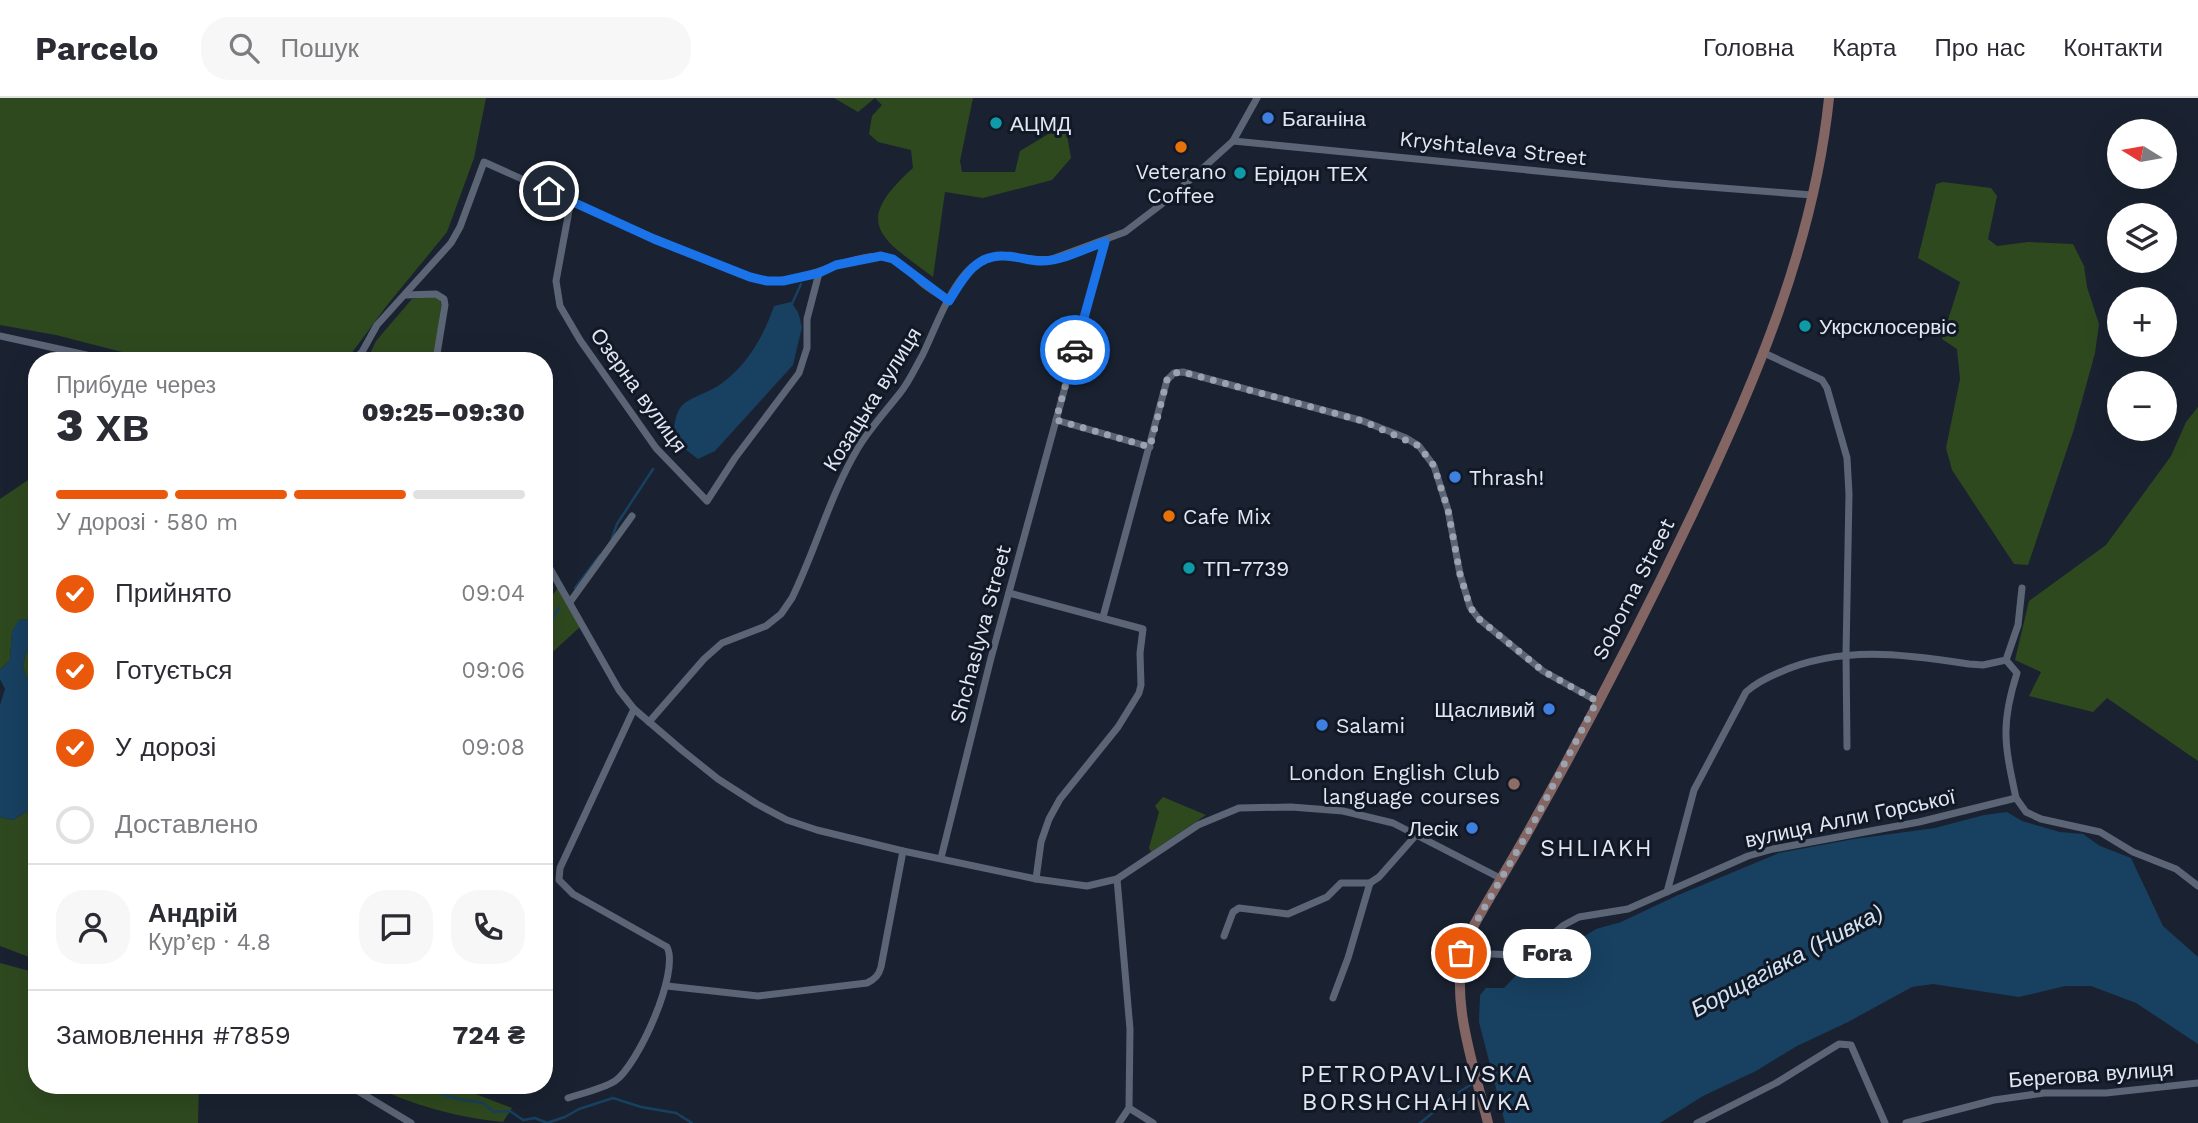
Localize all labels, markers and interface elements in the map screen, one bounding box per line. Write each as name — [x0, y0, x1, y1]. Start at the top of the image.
search box — [201, 17, 691, 80]
text: Parcelo — [35, 29, 159, 68]
icon: search — [225, 29, 263, 67]
text: Пошук — [281, 33, 359, 63]
text: Головна — [1703, 34, 1794, 62]
text: Карта — [1832, 34, 1896, 62]
text: Про нас — [1934, 34, 2025, 62]
text: Контакти — [2063, 34, 2163, 62]
place label: Баганіна — [1282, 106, 1366, 131]
marker: Баганіна — [1260, 110, 1276, 126]
place label: АЦМД — [1010, 111, 1071, 136]
marker: АЦМД — [988, 115, 1004, 131]
north arrow — [2107, 119, 2177, 189]
map controls — [2107, 119, 2177, 441]
street label: Kryshtaleva Street — [1398, 126, 1588, 170]
marker: Veterano Coffee — [1173, 139, 1189, 155]
place label: Veterano Coffee — [1135, 159, 1227, 208]
pin — [519, 161, 579, 221]
place label: Ерідон ТЕХ — [1254, 161, 1368, 186]
marker: Ерідон ТЕХ — [1232, 165, 1248, 181]
icon: home — [530, 172, 568, 210]
button: layers — [2107, 203, 2177, 273]
button: + — [2107, 287, 2177, 357]
place label: Укрсклосервіс — [1819, 314, 1957, 339]
courier — [1040, 315, 1110, 385]
marker: Укрсклосервіс — [1797, 318, 1813, 334]
street label: Озерна вулиця — [585, 323, 693, 457]
street label: Козацька вулиця — [818, 323, 926, 475]
icon: car — [1056, 331, 1094, 369]
button: − — [2107, 371, 2177, 441]
text: Прибуде через — [56, 372, 216, 399]
text: 09:25–09:30 — [362, 397, 525, 427]
text: 3 хв — [56, 398, 150, 452]
place label: Thrash! — [1469, 465, 1544, 490]
marker: Thrash! — [1447, 469, 1463, 485]
place label: Cafe Mix — [1183, 504, 1271, 529]
marker: Cafe Mix — [1161, 508, 1177, 524]
text: У дорозі · 580 m — [56, 509, 238, 536]
street label: Soborna Street — [1587, 514, 1679, 664]
street label: Shchaslyva Street — [944, 542, 1016, 726]
place label: ТП-7739 — [1203, 556, 1289, 581]
marker: ТП-7739 — [1181, 560, 1197, 576]
icon: check — [56, 575, 94, 613]
text: Прийнято — [115, 578, 232, 608]
text: 09:04 — [461, 580, 525, 607]
icon: check — [56, 652, 94, 690]
text: Готується — [115, 655, 232, 685]
text: 09:06 — [461, 657, 525, 684]
place label: Щасливий — [1434, 697, 1535, 722]
marker: Щасливий — [1541, 701, 1557, 717]
place label: Salami — [1336, 713, 1405, 738]
marker: Salami — [1314, 717, 1330, 733]
icon: check — [56, 729, 94, 767]
text: У дорозі — [115, 732, 216, 762]
text: 09:08 — [461, 734, 525, 761]
place label: London English Club language courses — [1288, 760, 1500, 809]
marker: London English Club language courses — [1506, 776, 1522, 792]
street label: вулиця Алли Горської — [1743, 783, 1958, 853]
text: Доставлено — [115, 809, 258, 839]
place label: Лесік — [1408, 816, 1459, 841]
marker: Лесік — [1464, 820, 1480, 836]
district label: SHLIAKH — [1540, 835, 1654, 862]
button: person — [56, 890, 130, 964]
button: chat — [359, 890, 433, 964]
button: phone — [451, 890, 525, 964]
text: Андрій — [148, 898, 238, 928]
water label: Борщагівка (Нивка) — [1686, 899, 1888, 1023]
pin — [1431, 923, 1491, 983]
callout: Fora — [1503, 928, 1590, 978]
text: Кур’єр · 4.8 — [148, 929, 271, 956]
icon: bag — [1442, 934, 1480, 972]
text: Fora — [1522, 940, 1572, 967]
text: Замовлення #7859 — [56, 1020, 291, 1050]
text: 724 ₴ — [452, 1020, 525, 1050]
street label: Берегова вулиця — [2008, 1056, 2174, 1092]
district label: PETROPAVLIVSKA BORSHCHAHIVKA — [1300, 1060, 1534, 1116]

